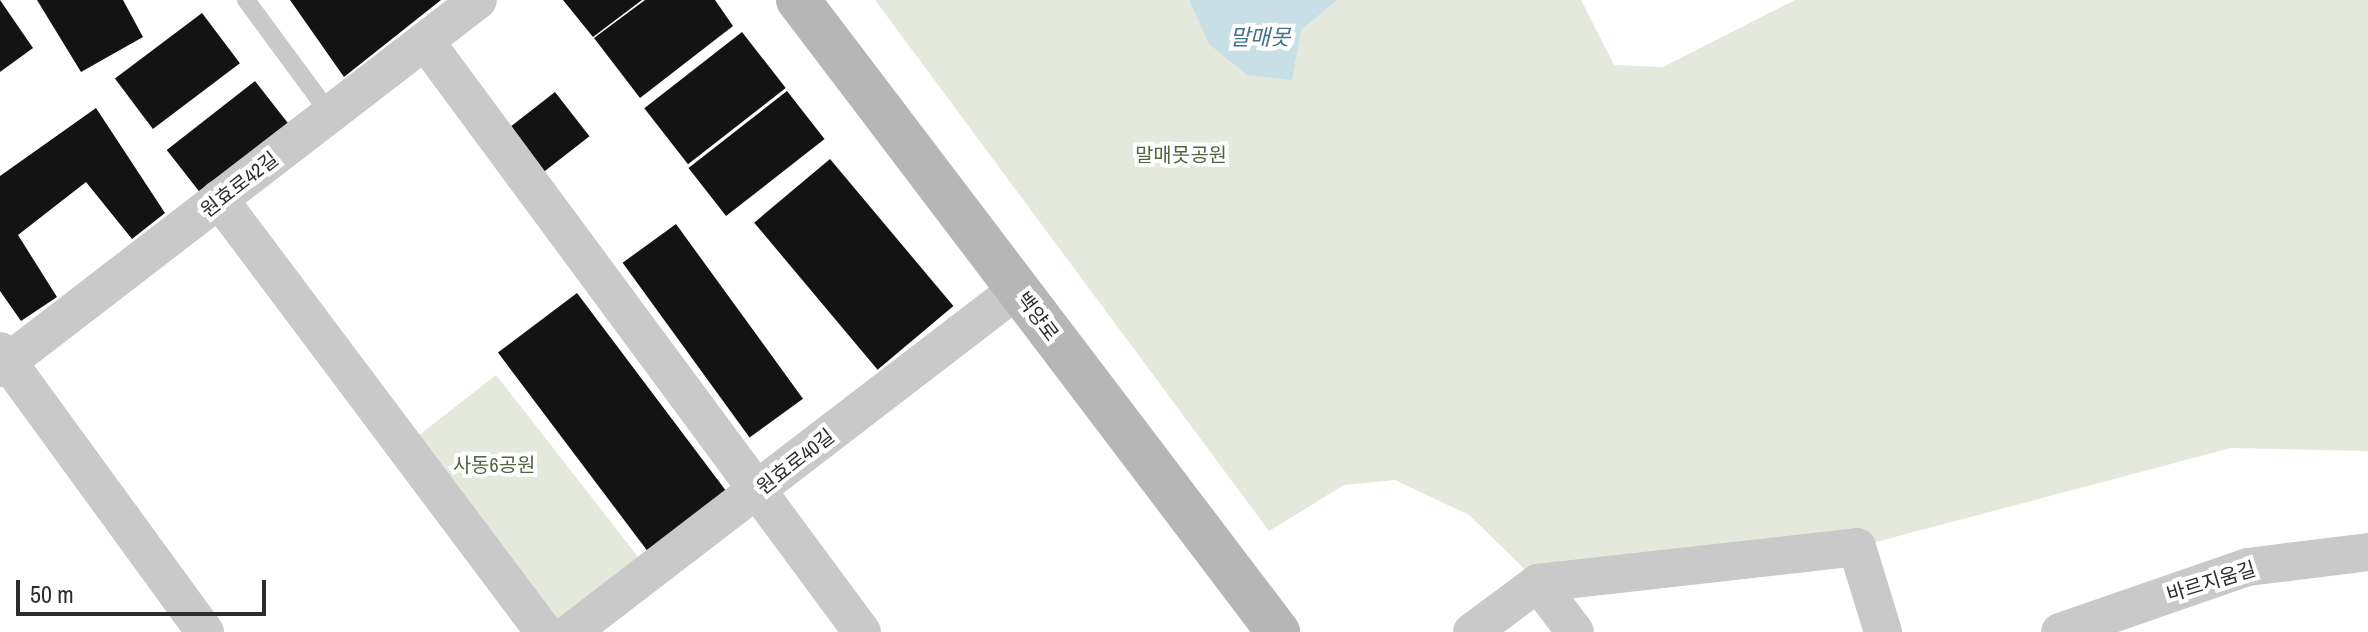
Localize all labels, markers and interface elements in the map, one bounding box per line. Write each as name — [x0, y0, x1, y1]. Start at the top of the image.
water label: 말매못 — [1230, 25, 1290, 51]
park label: 말매못공원 — [1135, 142, 1227, 166]
street label: 원효로42길 — [195, 146, 283, 222]
street label: 백양로 — [1012, 287, 1064, 345]
street label: 원효로40길 — [751, 423, 839, 499]
park label: 사동6공원 — [453, 452, 535, 476]
street label: 바르지움길 — [2164, 556, 2258, 606]
scale bar — [20, 564, 270, 614]
text: 50 m — [30, 578, 74, 610]

